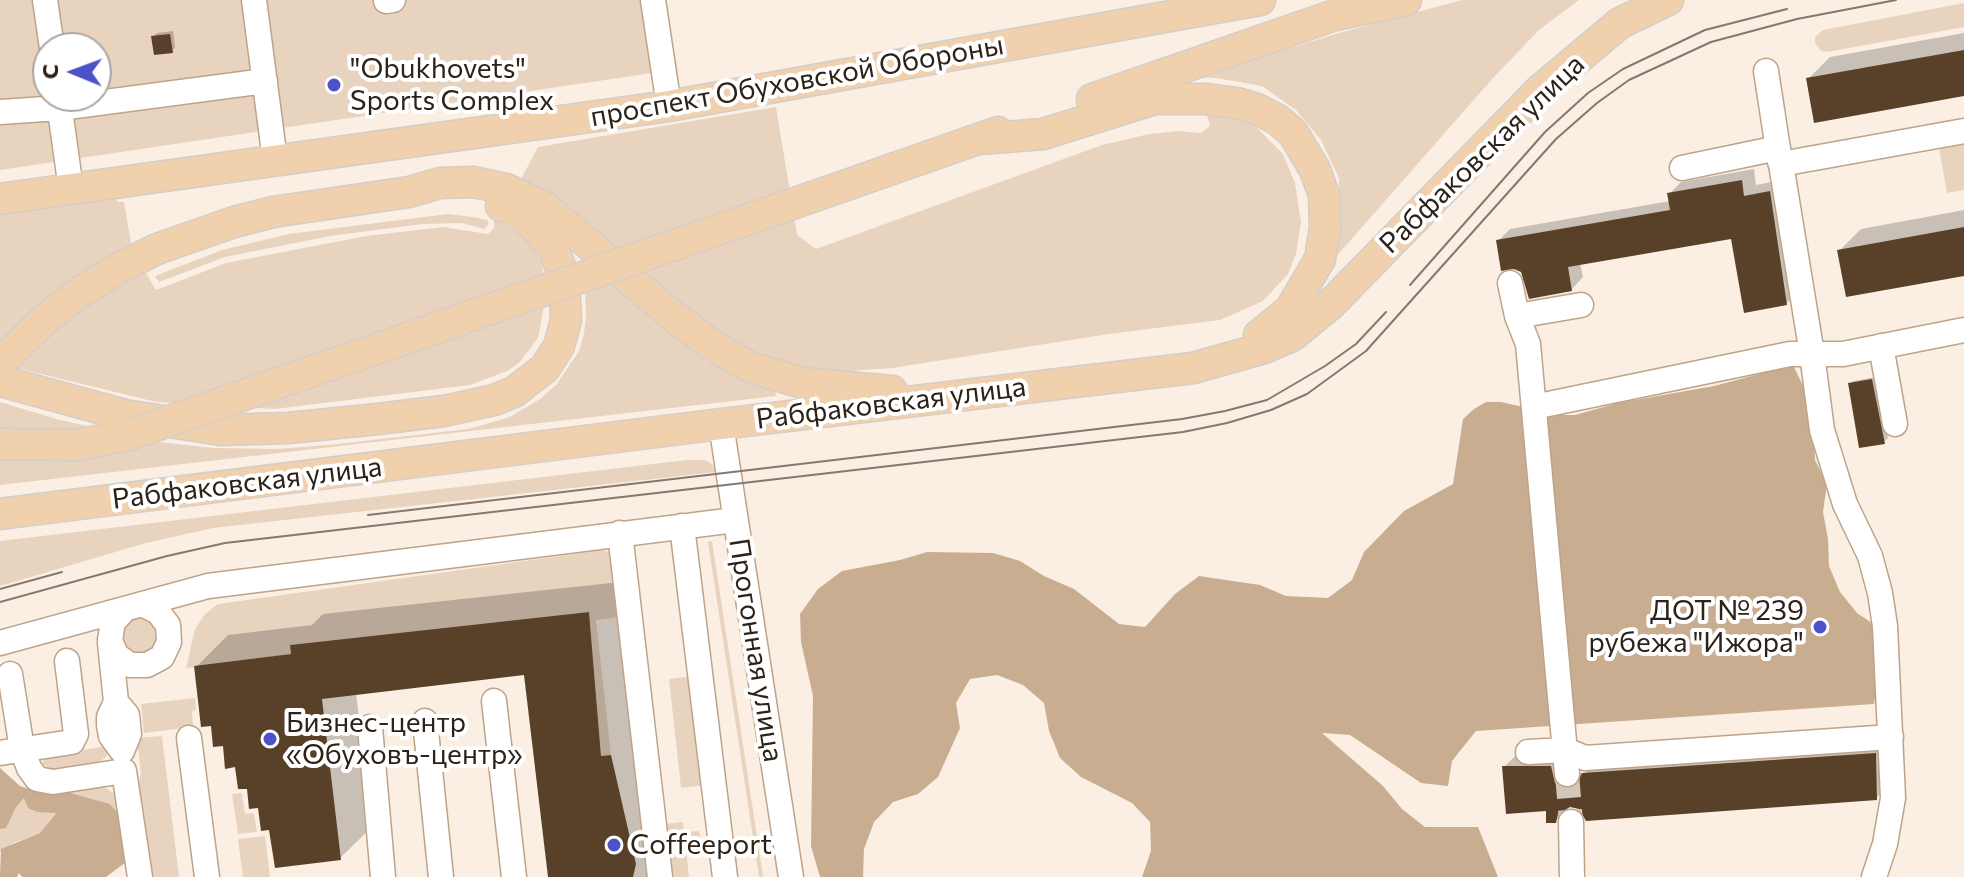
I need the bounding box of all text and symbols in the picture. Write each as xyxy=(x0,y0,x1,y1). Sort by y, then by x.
street label: проспект Обуховской Обороны xyxy=(588,28,1006,134)
north arrow xyxy=(32,32,112,112)
street label: Рабфаковская улица xyxy=(1373,48,1591,260)
place label: "Obukhovets" Sports Complex xyxy=(350,52,554,118)
text: С xyxy=(36,64,63,79)
marker: "Obukhovets" Sports Complex xyxy=(325,76,343,94)
street label: Рабфаковская улица xyxy=(754,370,1028,436)
street label: Рабфаковская улица xyxy=(110,450,384,516)
street label: Прогонная улица xyxy=(722,536,790,764)
place label: ДОТ № 239 рубежа "Ижора" xyxy=(1589,594,1804,660)
marker: ДОТ № 239 рубежа "Ижора" xyxy=(1811,618,1829,636)
place label: Бизнес-центр «Обуховъ-центр» xyxy=(286,706,523,772)
marker: Бизнес-центр «Обуховъ-центр» xyxy=(261,730,279,748)
place label: Coffeeport xyxy=(630,828,772,862)
marker: Coffeeport xyxy=(605,836,623,854)

